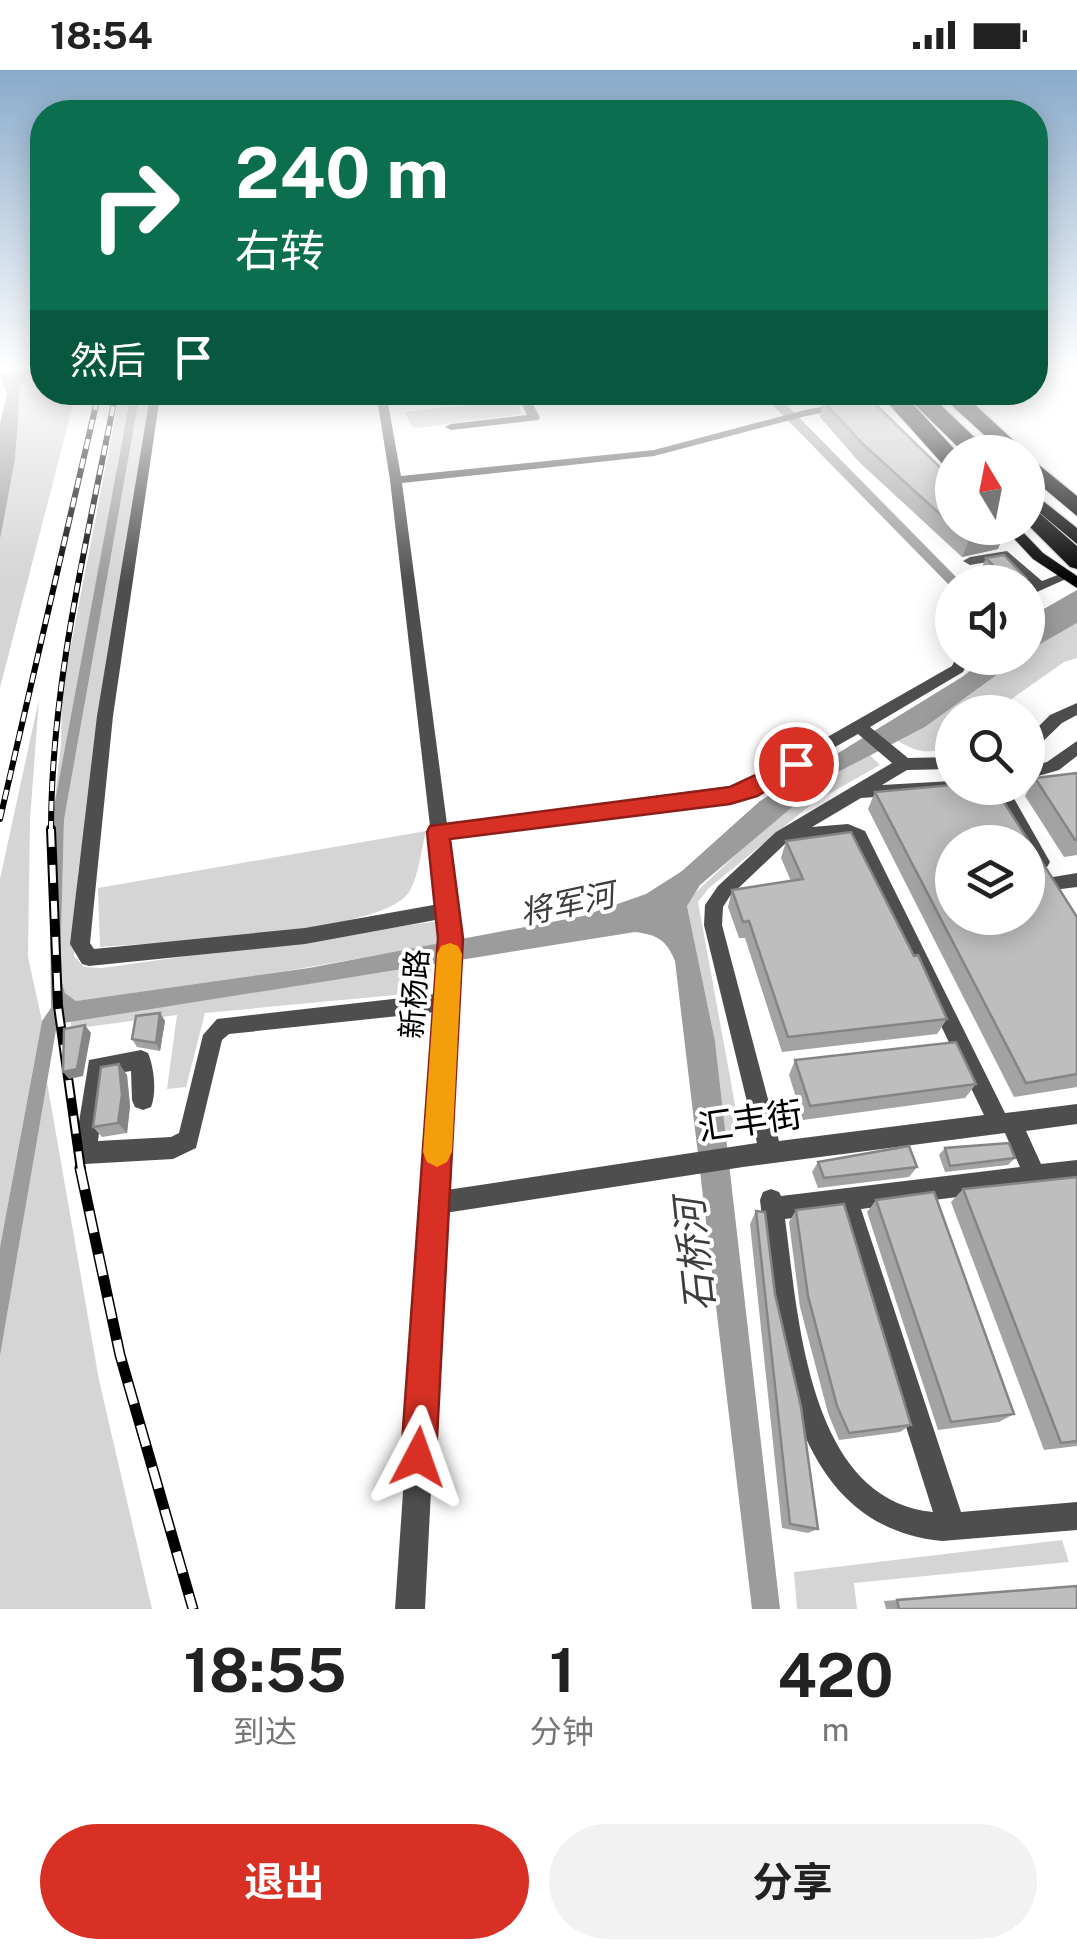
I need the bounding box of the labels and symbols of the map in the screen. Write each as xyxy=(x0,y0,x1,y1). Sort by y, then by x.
north arrow xyxy=(935,435,1045,545)
pin xyxy=(754,722,839,807)
water label: 将军河 xyxy=(516,874,624,932)
street label: 新杨路 xyxy=(393,948,435,1040)
street label: 汇丰街 xyxy=(695,1093,805,1148)
water label: 石桥河 xyxy=(665,1189,723,1314)
position arrow xyxy=(366,1405,470,1509)

